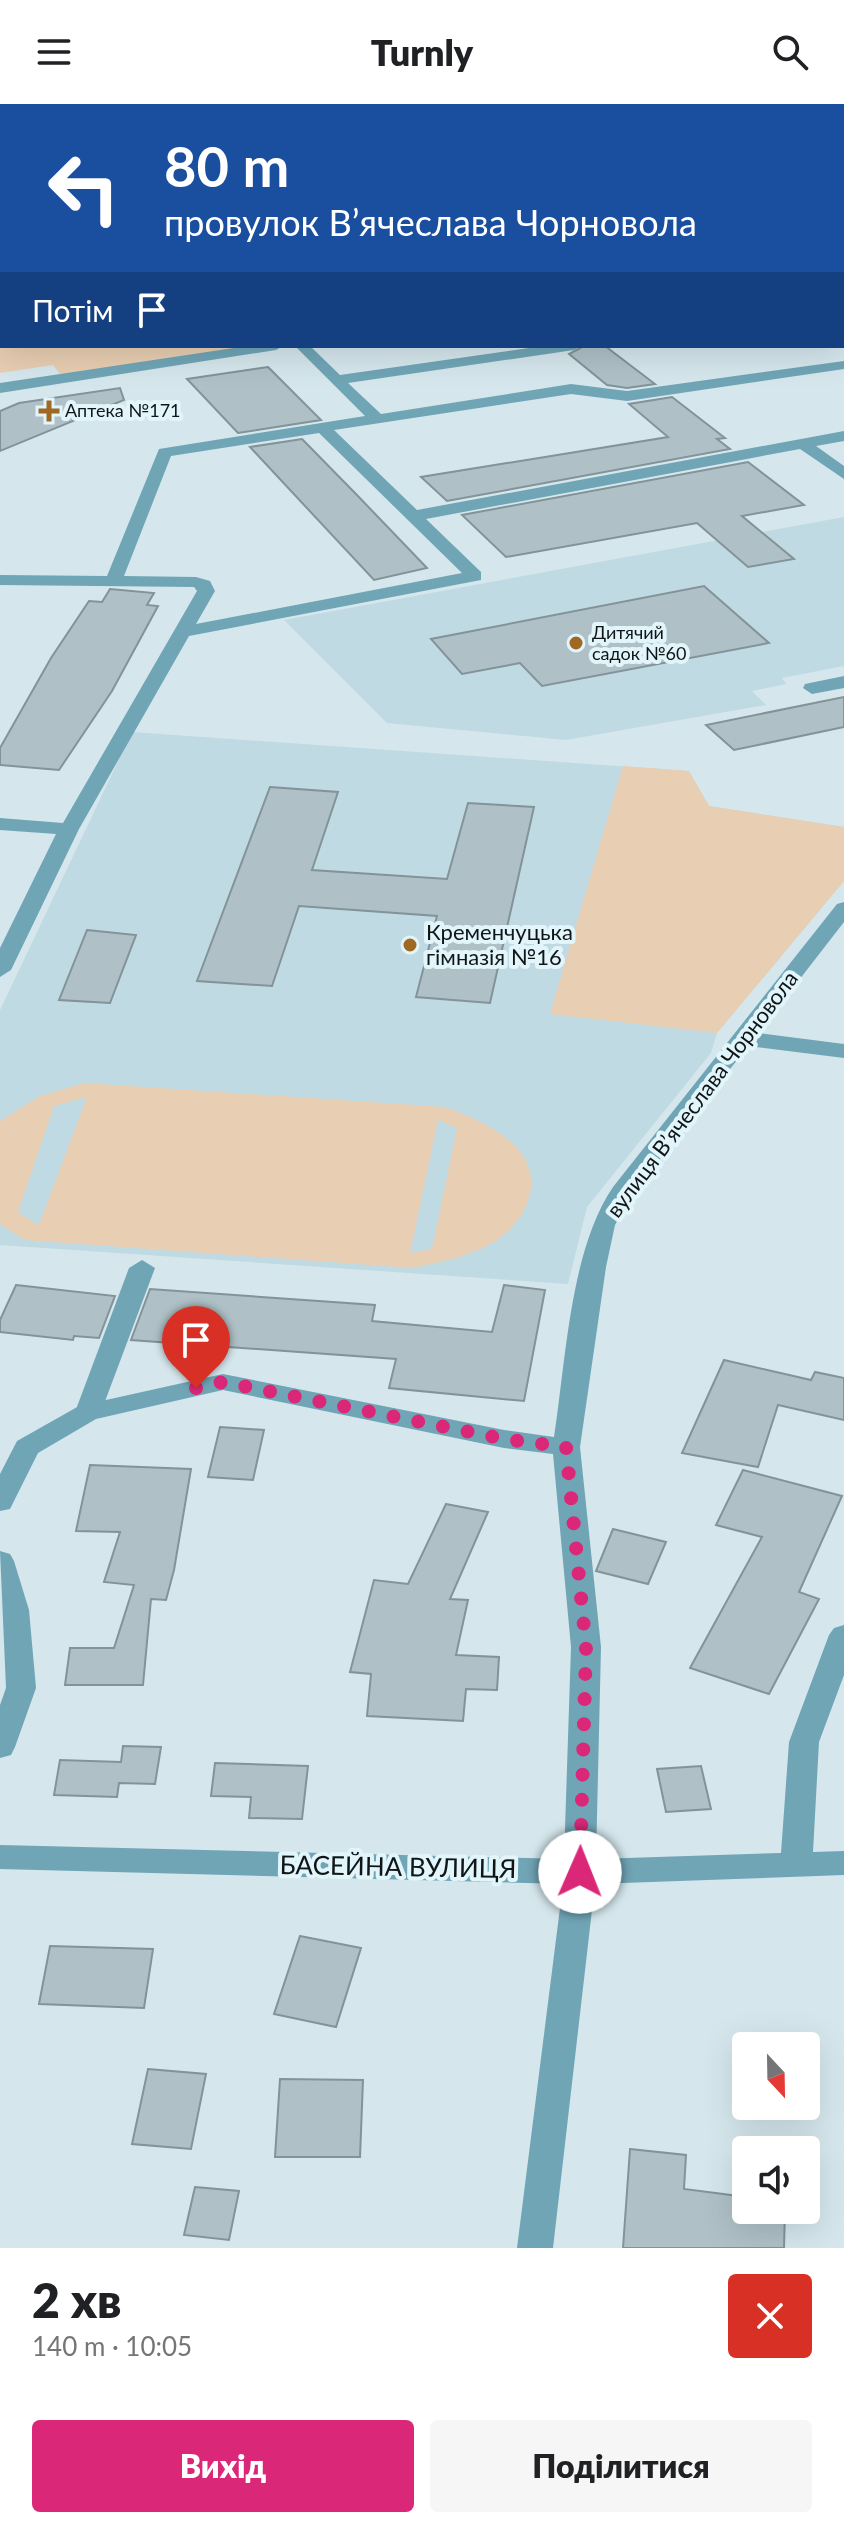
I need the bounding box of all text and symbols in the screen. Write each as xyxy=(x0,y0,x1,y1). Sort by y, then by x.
icon: menu xyxy=(32,30,76,74)
text: Turnly xyxy=(371,30,473,74)
icon: search xyxy=(768,30,812,74)
text: 80 m xyxy=(164,132,289,199)
icon: left xyxy=(32,136,136,240)
text: провулок Вʼячеслава Чорновола xyxy=(164,200,697,244)
icon: arrive xyxy=(130,288,174,332)
text: Потім xyxy=(32,292,114,328)
place label: Аптека №171 xyxy=(65,399,181,421)
marker: Аптека №171 xyxy=(40,402,58,420)
place label: Дитячий садок №60 xyxy=(592,621,686,664)
marker: Дитячий садок №60 xyxy=(567,634,585,652)
place label: Кременчуцька гімназія №16 xyxy=(426,918,573,970)
marker: Кременчуцька гімназія №16 xyxy=(401,936,419,954)
street label: вулиця Вʼячеслава Чорновола xyxy=(600,965,803,1222)
pin xyxy=(162,1306,230,1388)
icon: arrive xyxy=(174,1318,218,1362)
position arrow xyxy=(538,1830,622,1914)
street label: БАСЕЙНА ВУЛИЦЯ xyxy=(279,1848,517,1884)
north arrow xyxy=(732,2032,820,2120)
map controls xyxy=(732,2032,820,2224)
button: sound xyxy=(732,2136,820,2224)
text: 2 хв xyxy=(32,2271,121,2328)
button: close xyxy=(728,2274,812,2358)
text: 140 m · 10:05 xyxy=(32,2330,192,2362)
button: Вихід xyxy=(32,2420,414,2512)
button: Поділитися xyxy=(430,2420,812,2512)

